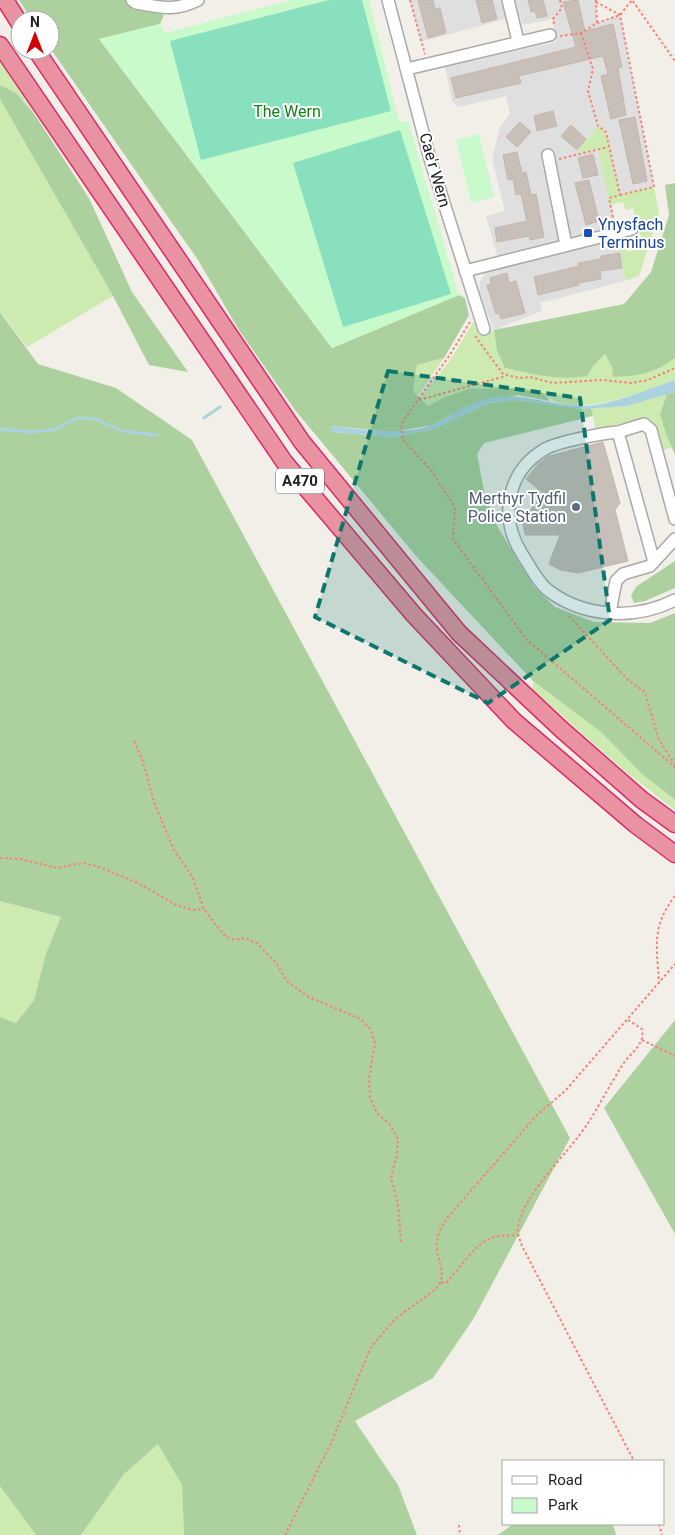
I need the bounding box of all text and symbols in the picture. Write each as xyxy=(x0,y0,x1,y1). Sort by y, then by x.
north arrow xyxy=(10,10,60,60)
text: N xyxy=(30,14,40,30)
park label: The Wern xyxy=(253,102,321,121)
street label: Cae'r Wern xyxy=(415,131,455,209)
place label: Ynysfach Terminus xyxy=(598,215,665,252)
marker: Ynysfach Terminus xyxy=(582,227,594,239)
road number: A470 xyxy=(276,468,324,494)
place label: Merthyr Tydfil Police Station xyxy=(468,489,566,526)
marker: Merthyr Tydfil Police Station xyxy=(570,501,582,513)
legend xyxy=(502,1460,665,1525)
text: Road xyxy=(548,1471,582,1489)
text: Park xyxy=(548,1496,579,1514)

